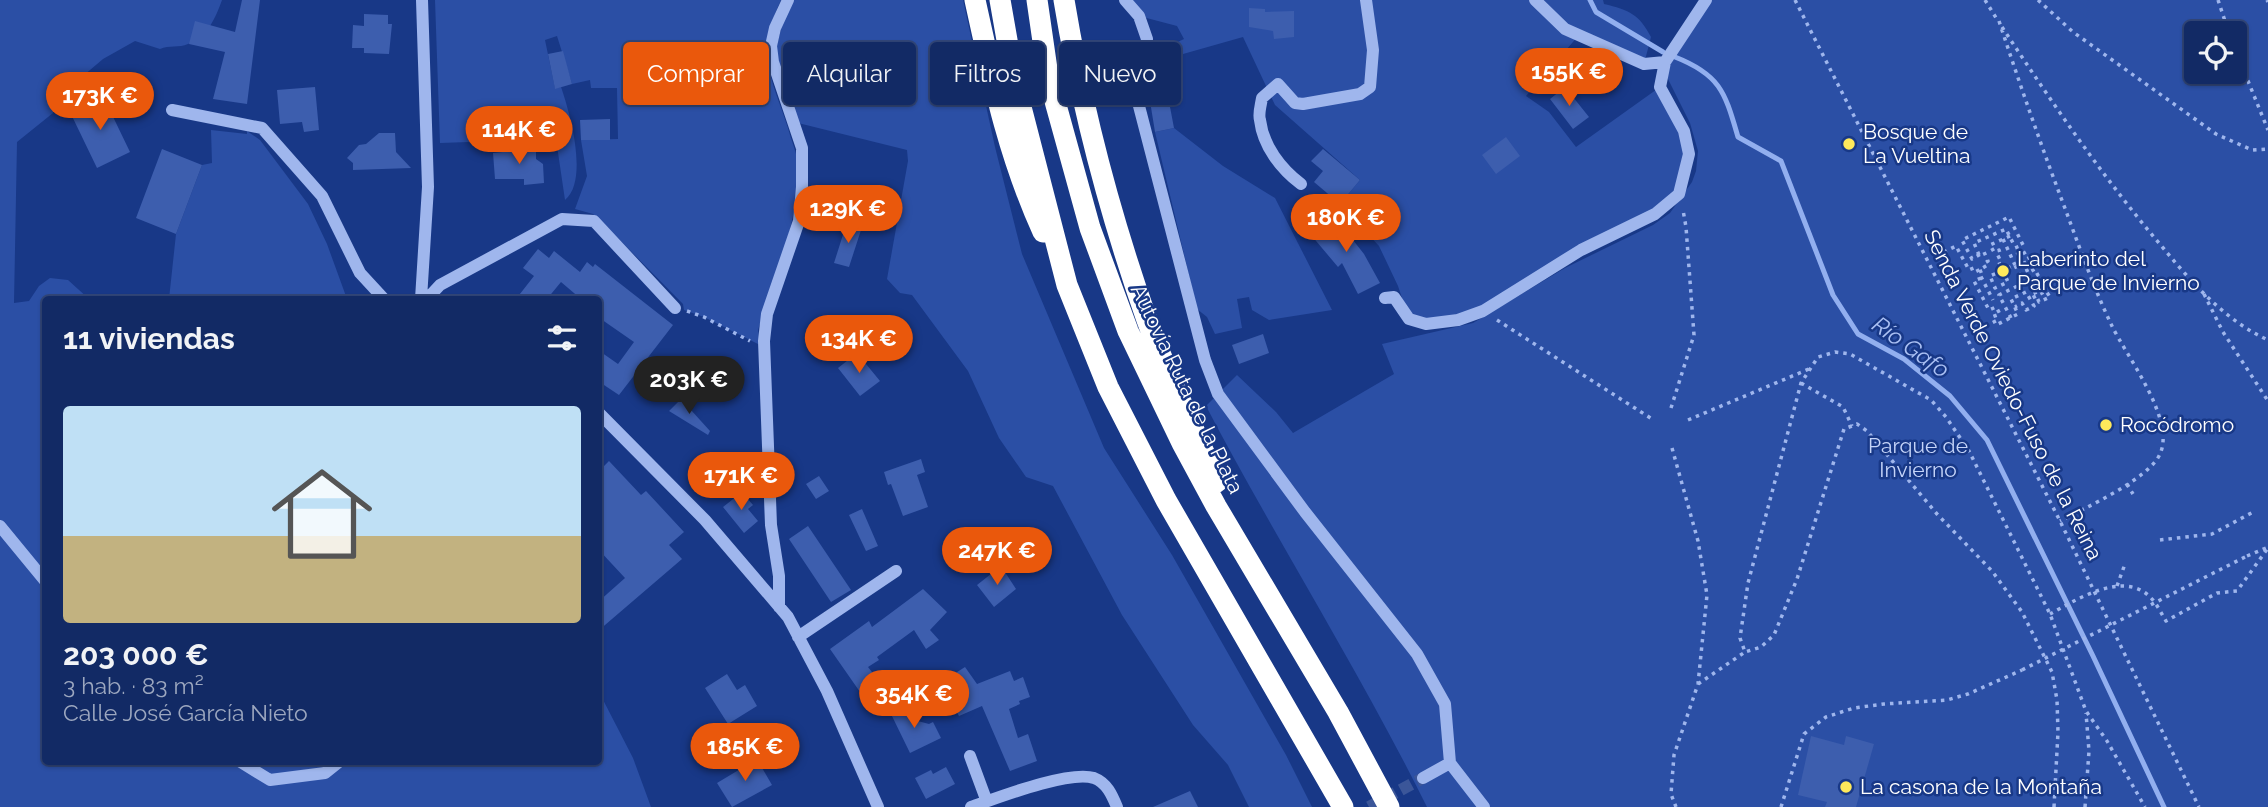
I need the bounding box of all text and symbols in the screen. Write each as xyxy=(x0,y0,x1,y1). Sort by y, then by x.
map controls xyxy=(2184,21,2247,84)
button: locate xyxy=(2184,21,2247,84)
chip: Comprar xyxy=(623,42,769,105)
chip: Alquilar xyxy=(783,42,916,105)
chip: Filtros xyxy=(930,42,1045,105)
chip: Nuevo xyxy=(1059,42,1181,105)
pin: 155K € xyxy=(1512,48,1626,108)
text: 155K € xyxy=(1531,57,1607,84)
pin: 173K € xyxy=(43,72,157,132)
text: 173K € xyxy=(62,81,138,108)
pin: 114K € xyxy=(462,106,576,166)
text: 114K € xyxy=(482,115,556,142)
place label: Bosque de La Vueltina xyxy=(1863,119,1971,168)
marker: Bosque de La Vueltina xyxy=(1841,136,1857,152)
pin: 129K € xyxy=(791,186,905,245)
text: 129K € xyxy=(810,194,886,221)
pin: 180K € xyxy=(1289,194,1403,254)
text: 180K € xyxy=(1307,203,1385,230)
street label: Senda Verde Oviedo-Fuso de la Reina xyxy=(1919,226,2108,564)
place label: Laberinto del Parque de Invierno xyxy=(2017,246,2200,295)
marker: Laberinto del Parque de Invierno xyxy=(1995,263,2011,279)
street label: Autovía Ruta de la Plata xyxy=(1126,280,1249,497)
water label: Río Gafo xyxy=(1868,310,1955,383)
pin: 134K € xyxy=(802,316,916,375)
icon: filters xyxy=(543,319,581,357)
text: 11 viviendas xyxy=(63,321,235,356)
text: 134K € xyxy=(821,324,897,351)
pin: 203K € xyxy=(632,356,746,416)
text: 203K € xyxy=(650,365,728,392)
place label: Rocódromo xyxy=(2120,412,2234,437)
marker: Rocódromo xyxy=(2098,417,2114,433)
park label: Parque de Invierno xyxy=(1868,433,1968,482)
icon: home xyxy=(259,451,385,577)
pin: 171K € xyxy=(684,452,798,512)
text: 171K € xyxy=(704,461,778,488)
pin: 247K € xyxy=(940,528,1054,587)
text: 247K € xyxy=(958,536,1036,563)
text: 203 000 € xyxy=(63,637,209,672)
pin: 354K € xyxy=(857,670,971,730)
text: 3 hab. · 83 m² xyxy=(63,672,204,699)
text: 354K € xyxy=(875,679,953,706)
text: Calle José García Nieto xyxy=(63,699,308,726)
pin: 185K € xyxy=(688,724,802,783)
text: 185K € xyxy=(707,732,783,759)
place label: La casona de la Montaña xyxy=(1860,774,2102,799)
marker: La casona de la Montaña xyxy=(1838,779,1854,795)

